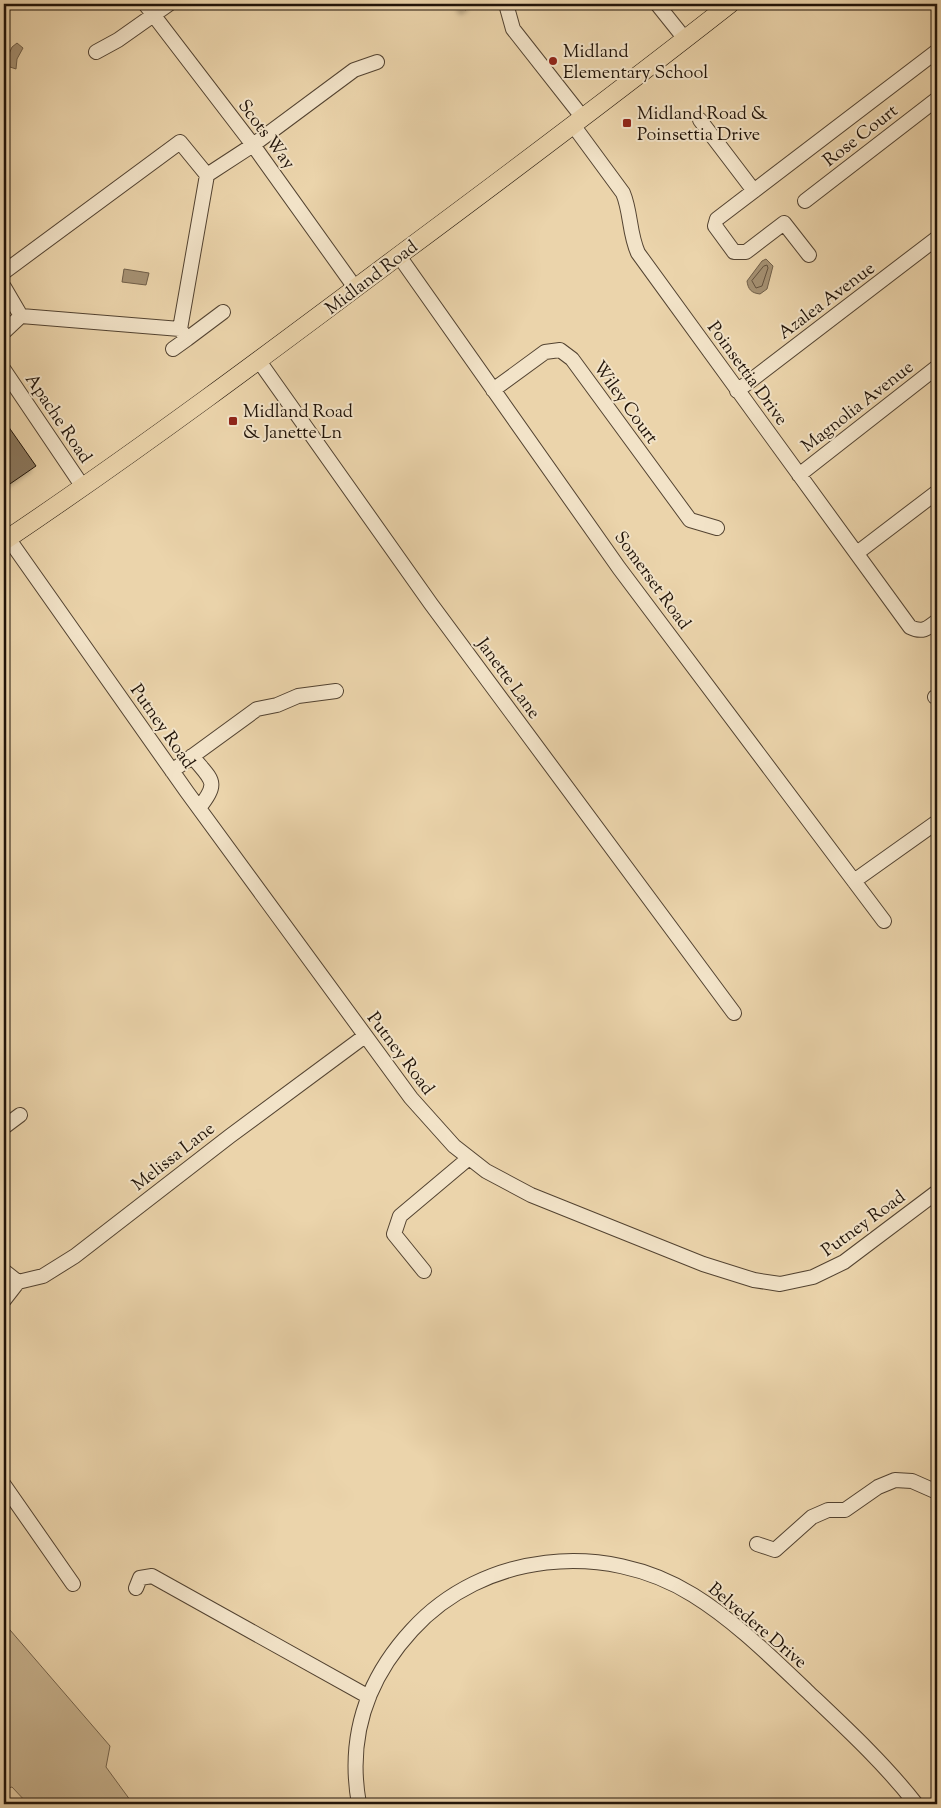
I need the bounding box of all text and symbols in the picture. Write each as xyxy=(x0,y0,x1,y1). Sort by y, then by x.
place label: Midland Elementary School xyxy=(563,40,708,87)
marker: Midland Elementary School xyxy=(547,55,559,67)
street label: Scots Way xyxy=(230,95,300,176)
street label: Rose Court xyxy=(818,99,904,174)
place label: Midland Road & Poinsettia Drive xyxy=(637,102,768,149)
marker: Midland Road & Poinsettia Drive xyxy=(621,117,633,129)
street label: Midland Road xyxy=(320,235,424,322)
street label: Azalea Avenue xyxy=(773,257,881,347)
street label: Poinsettia Drive xyxy=(700,317,793,432)
street label: Magnolia Avenue xyxy=(797,355,920,460)
street label: Wiley Court xyxy=(585,356,663,450)
street label: Apache Road xyxy=(18,369,97,469)
place label: Midland Road & Janette Ln xyxy=(243,400,353,447)
marker: Midland Road & Janette Ln xyxy=(227,415,239,427)
street label: Somerset Road xyxy=(607,527,696,636)
street label: Janette Lane xyxy=(468,632,546,725)
street label: Putney Road xyxy=(123,679,200,775)
street label: Putney Road xyxy=(359,1007,439,1101)
street label: Melissa Lane xyxy=(127,1117,221,1198)
street label: Putney Road xyxy=(817,1185,912,1264)
street label: Belvedere Drive xyxy=(701,1577,812,1676)

